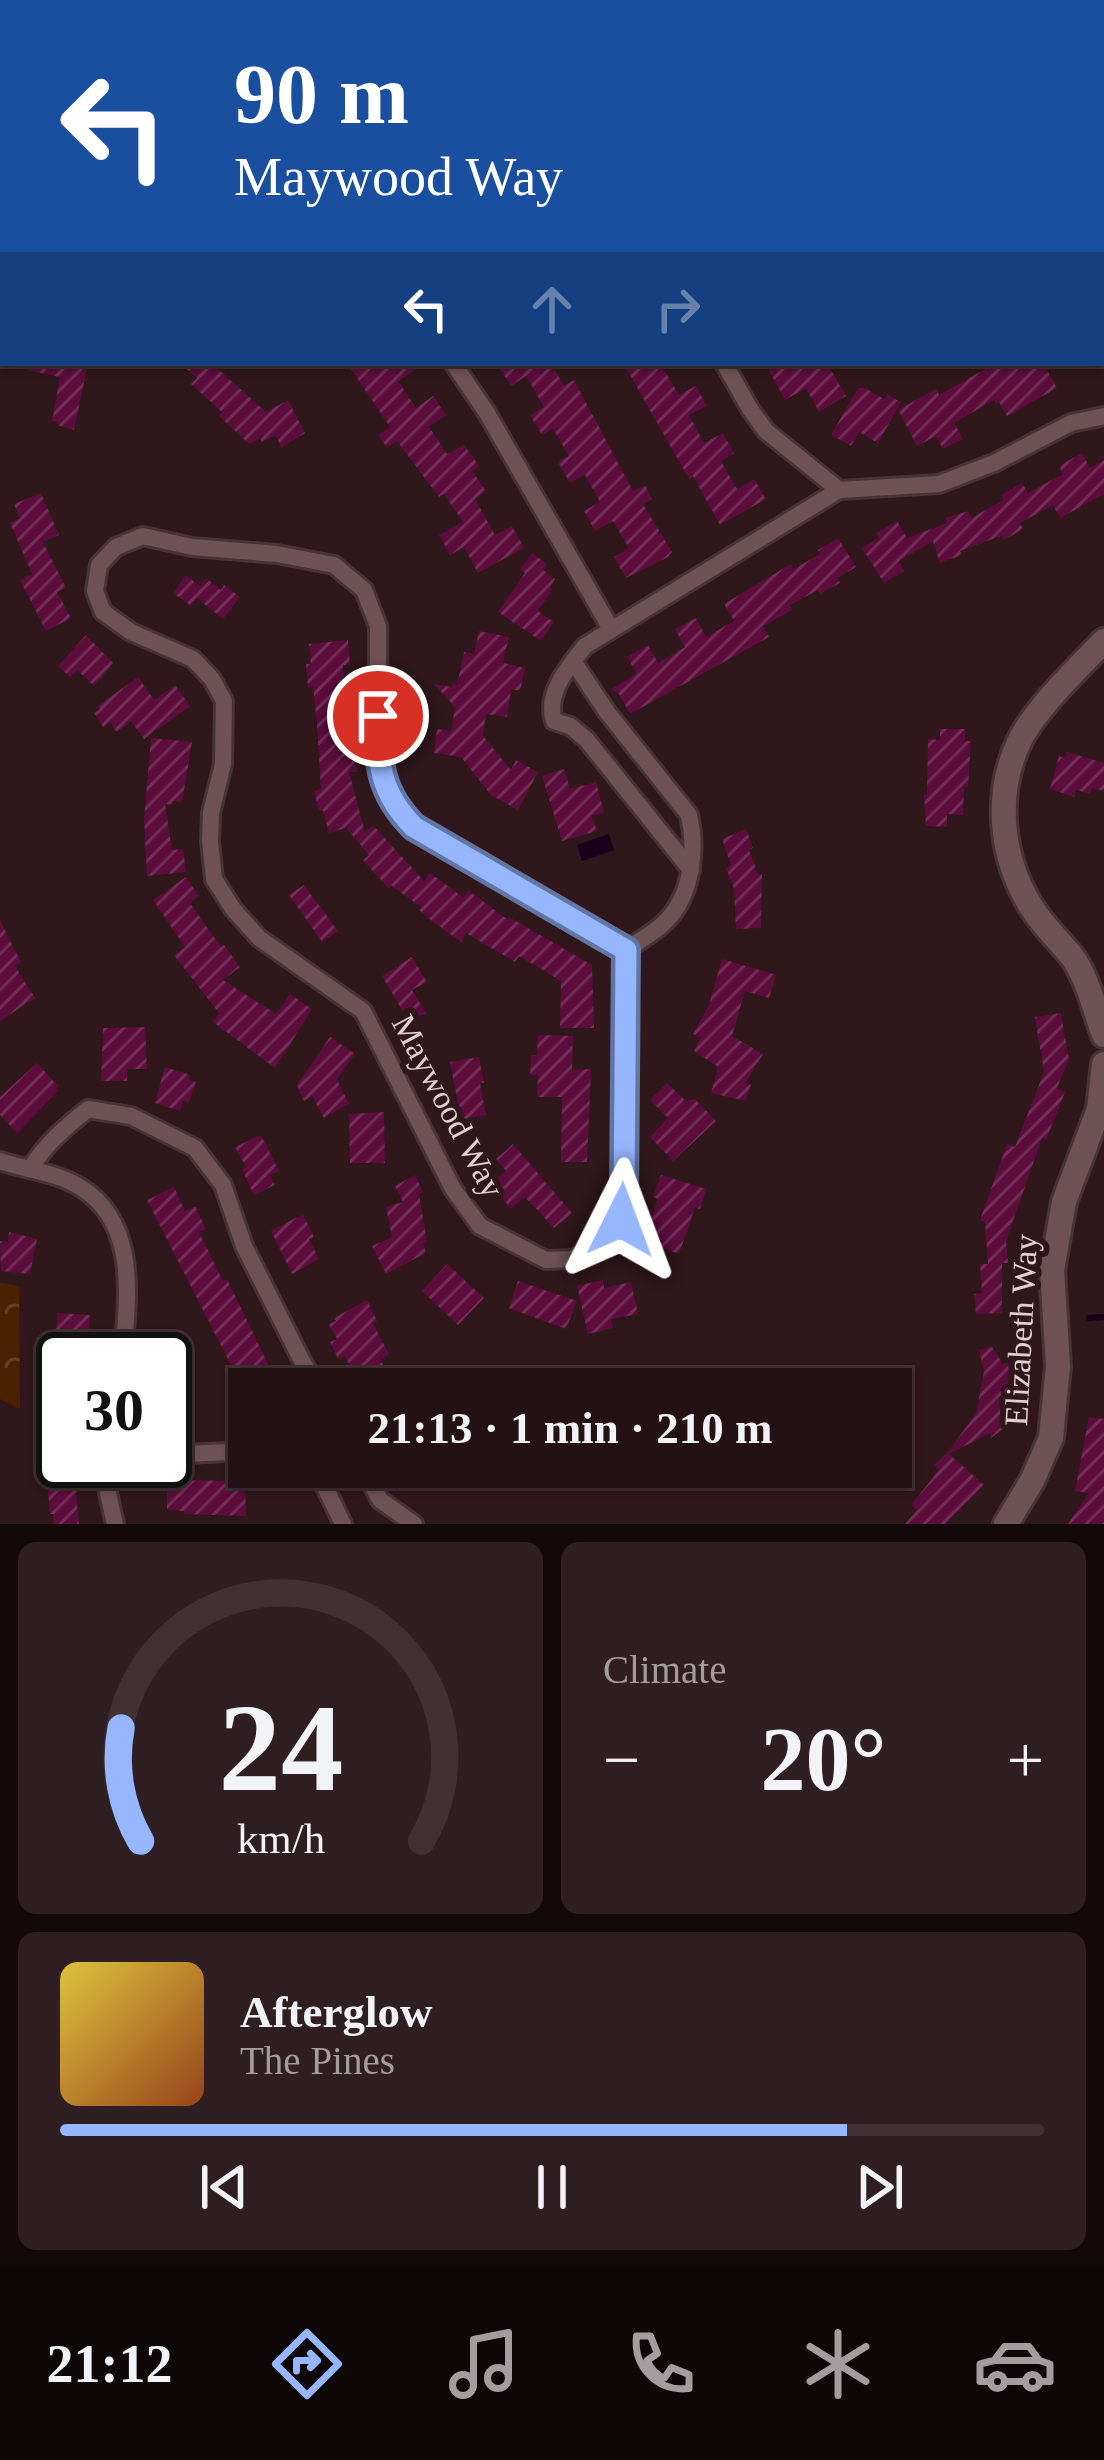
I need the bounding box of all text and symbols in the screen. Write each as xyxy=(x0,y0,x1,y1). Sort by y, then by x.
icon: left xyxy=(36,48,192,204)
text: 90 m xyxy=(234,48,409,141)
text: Maywood Way xyxy=(234,147,563,207)
icon: left xyxy=(393,276,459,342)
icon: ahead xyxy=(519,276,585,342)
icon: right xyxy=(645,276,711,342)
pin xyxy=(327,665,429,767)
icon: arrive xyxy=(345,683,411,749)
street label: Maywood Way xyxy=(385,1009,511,1204)
position arrow xyxy=(558,1157,684,1283)
street label: Elizabeth Way xyxy=(998,1233,1044,1427)
speed limit sign: 30 xyxy=(36,1332,192,1488)
text: 21:13 · 1 min · 210 m xyxy=(368,1403,773,1453)
text: Climate xyxy=(603,1648,726,1691)
text: 24 xyxy=(218,1679,343,1817)
text: 20° xyxy=(761,1710,887,1809)
text: − xyxy=(603,1723,640,1796)
text: + xyxy=(1007,1723,1044,1796)
text: km/h xyxy=(236,1815,325,1862)
text: Afterglow xyxy=(240,1987,432,2037)
text: The Pines xyxy=(240,2039,395,2082)
icon: previous xyxy=(191,2154,257,2220)
icon: pause xyxy=(519,2154,585,2220)
icon: next xyxy=(847,2154,913,2220)
icon: directions xyxy=(265,2322,349,2406)
icon: music xyxy=(442,2322,526,2406)
icon: phone xyxy=(619,2322,703,2406)
icon: climate xyxy=(796,2322,880,2406)
icon: car xyxy=(973,2322,1057,2406)
text: 21:12 xyxy=(47,2334,172,2394)

